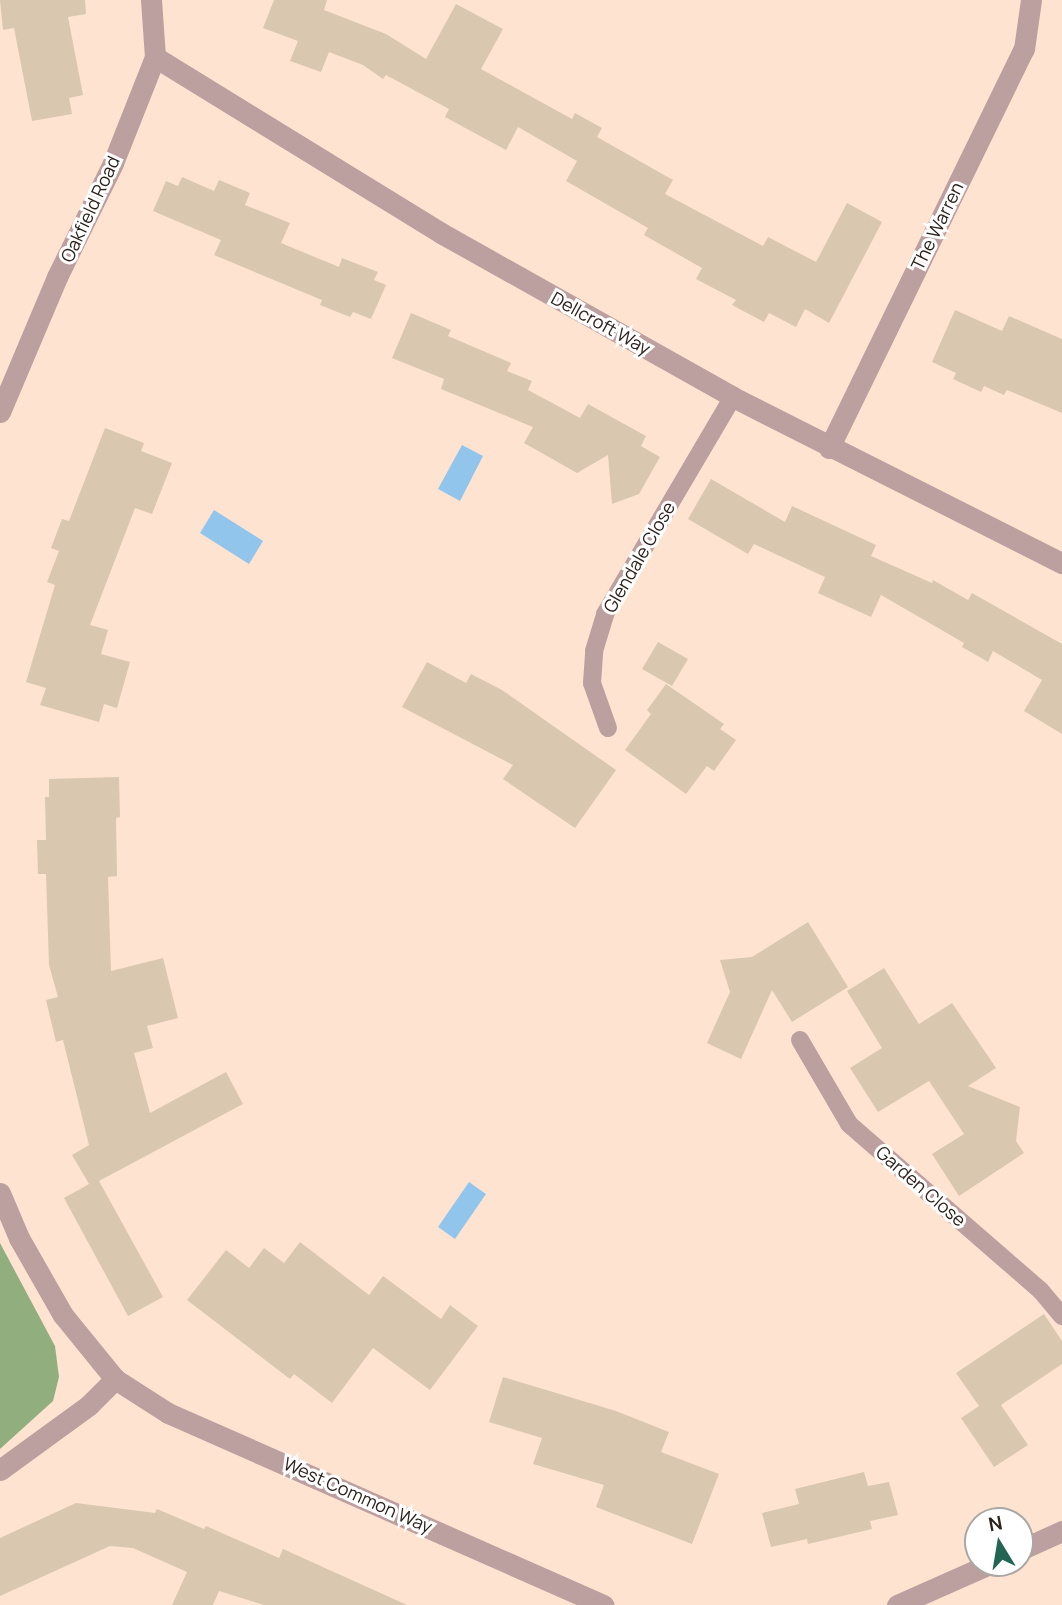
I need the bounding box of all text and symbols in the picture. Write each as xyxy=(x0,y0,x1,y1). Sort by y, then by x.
street label: Oakfield Road xyxy=(56,153,124,265)
street label: The Warren xyxy=(906,178,968,274)
street label: Dellcroft Way xyxy=(548,287,654,359)
street label: Glendale Close xyxy=(599,498,679,616)
street label: Garden Close xyxy=(872,1141,970,1231)
street label: West Common Way xyxy=(280,1453,436,1537)
north arrow xyxy=(964,1507,1034,1577)
text: N xyxy=(986,1509,1005,1537)

